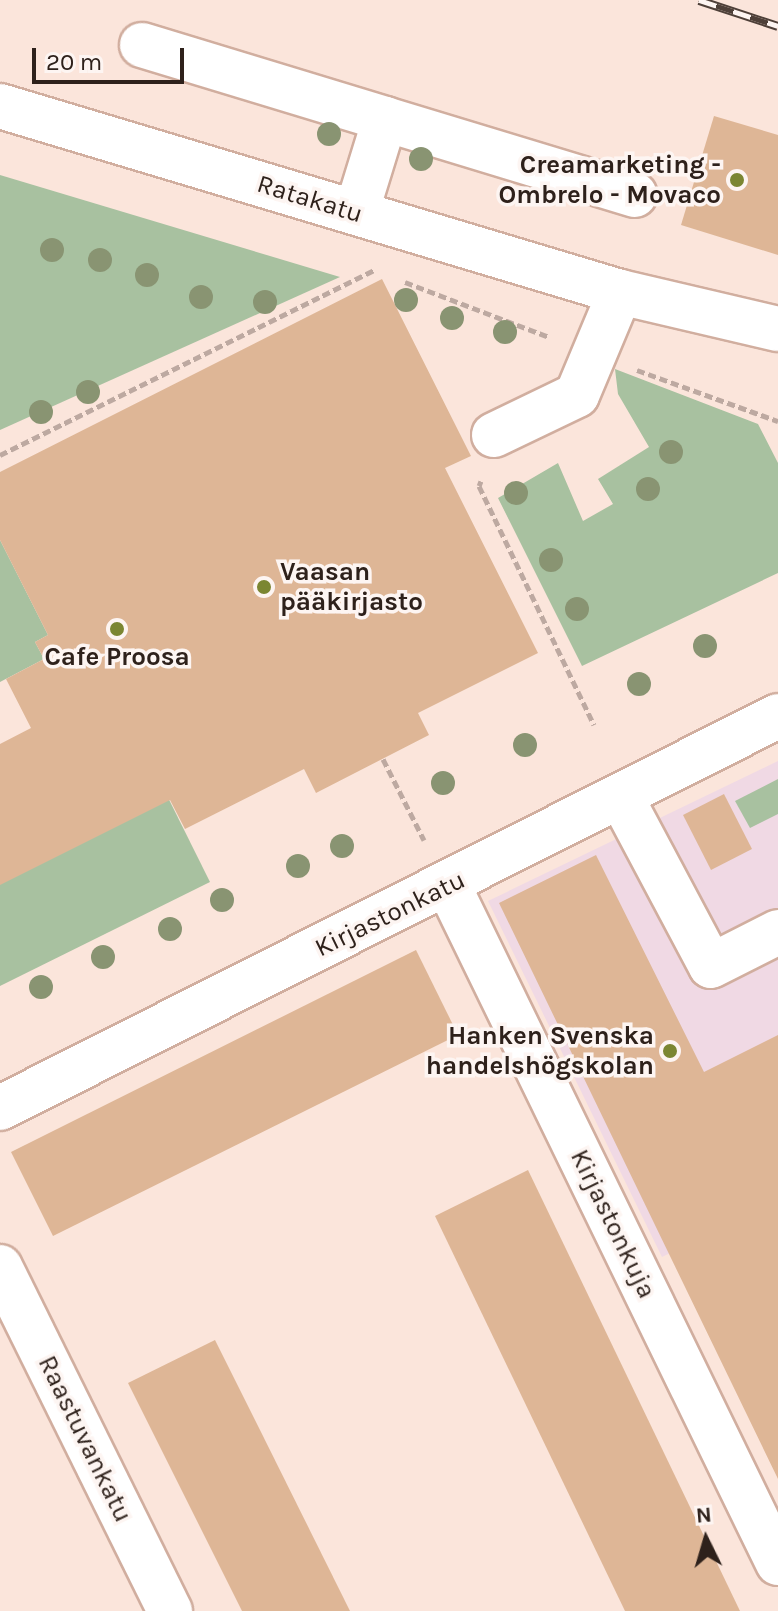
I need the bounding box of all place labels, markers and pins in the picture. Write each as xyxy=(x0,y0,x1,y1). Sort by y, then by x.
place label: Creamarketing - Ombrelo - Movaco xyxy=(498,149,721,210)
marker: Creamarketing - Ombrelo - Movaco xyxy=(728,171,746,189)
place label: Vaasan pääkirjasto xyxy=(280,556,423,618)
marker: Vaasan pääkirjasto xyxy=(255,578,273,596)
marker: Cafe Proosa xyxy=(108,620,126,638)
place label: Cafe Proosa xyxy=(44,641,190,673)
place label: Hanken Svenska handelshögskolan xyxy=(426,1020,654,1082)
marker: Hanken Svenska handelshögskolan xyxy=(661,1042,679,1060)

